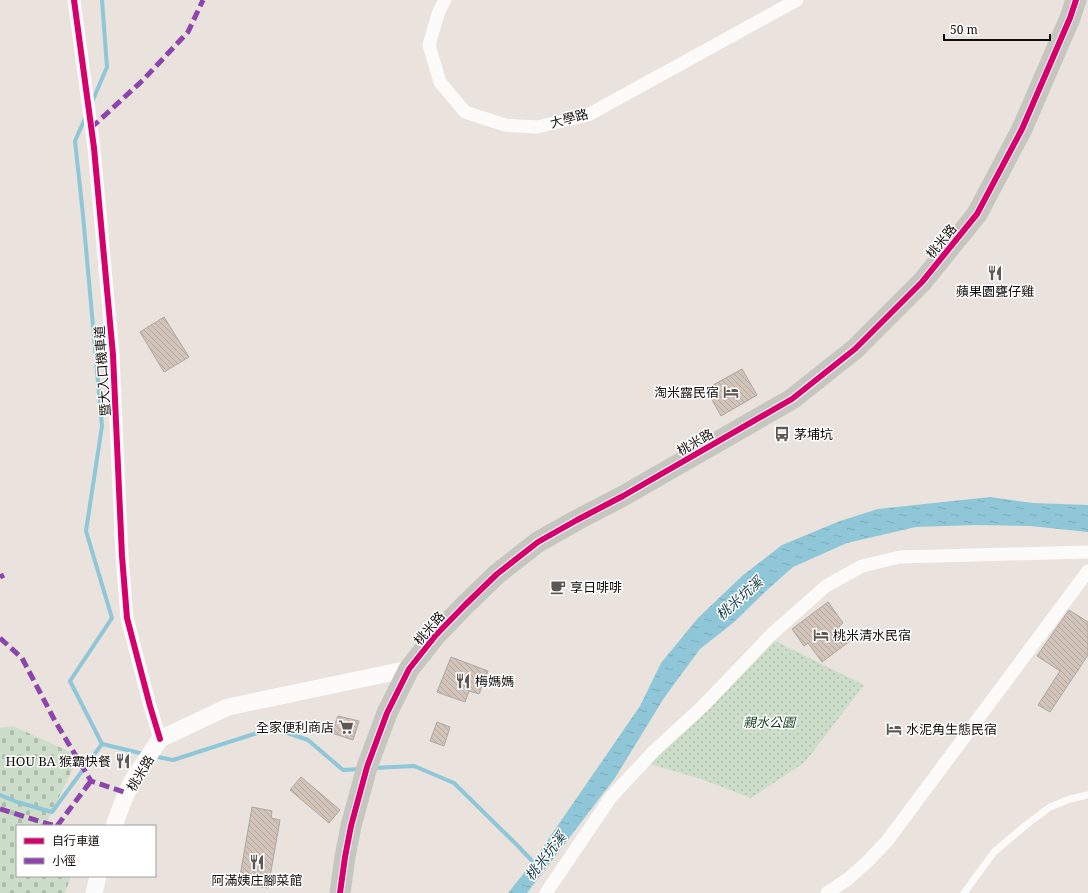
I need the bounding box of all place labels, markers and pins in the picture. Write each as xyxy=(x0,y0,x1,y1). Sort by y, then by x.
restaurant icon: 蘋果園甕仔雞 xyxy=(986,264,1004,282)
place label: 蘋果園甕仔雞 xyxy=(956,282,1034,300)
place label: 淘米露民宿 xyxy=(654,383,719,401)
hotel icon: 淘米露民宿 xyxy=(722,383,740,401)
bus stop icon: 茅埔坑 xyxy=(773,425,791,443)
place label: 茅埔坑 xyxy=(794,425,833,443)
cafe icon: 享日啡啡 xyxy=(549,578,567,596)
place label: 享日啡啡 xyxy=(570,578,622,596)
hotel icon: 桃米清水民宿 xyxy=(812,626,830,644)
place label: 桃米清水民宿 xyxy=(833,626,911,644)
restaurant icon: 梅媽媽 xyxy=(454,672,472,690)
place label: 梅媽媽 xyxy=(475,672,514,690)
place label: 全家便利商店 xyxy=(256,718,334,736)
supermarket icon: 全家便利商店 xyxy=(337,718,355,736)
hotel icon: 水泥角生態民宿 xyxy=(885,720,903,738)
place label: 水泥角生態民宿 xyxy=(906,720,997,738)
place label: HOU BA 猴霸快餐 xyxy=(6,752,111,770)
restaurant icon: HOU BA 猴霸快餐 xyxy=(114,752,132,770)
restaurant icon: 阿滿姨庄腳菜館 xyxy=(248,853,266,871)
place label: 阿滿姨庄腳菜館 xyxy=(211,871,303,889)

